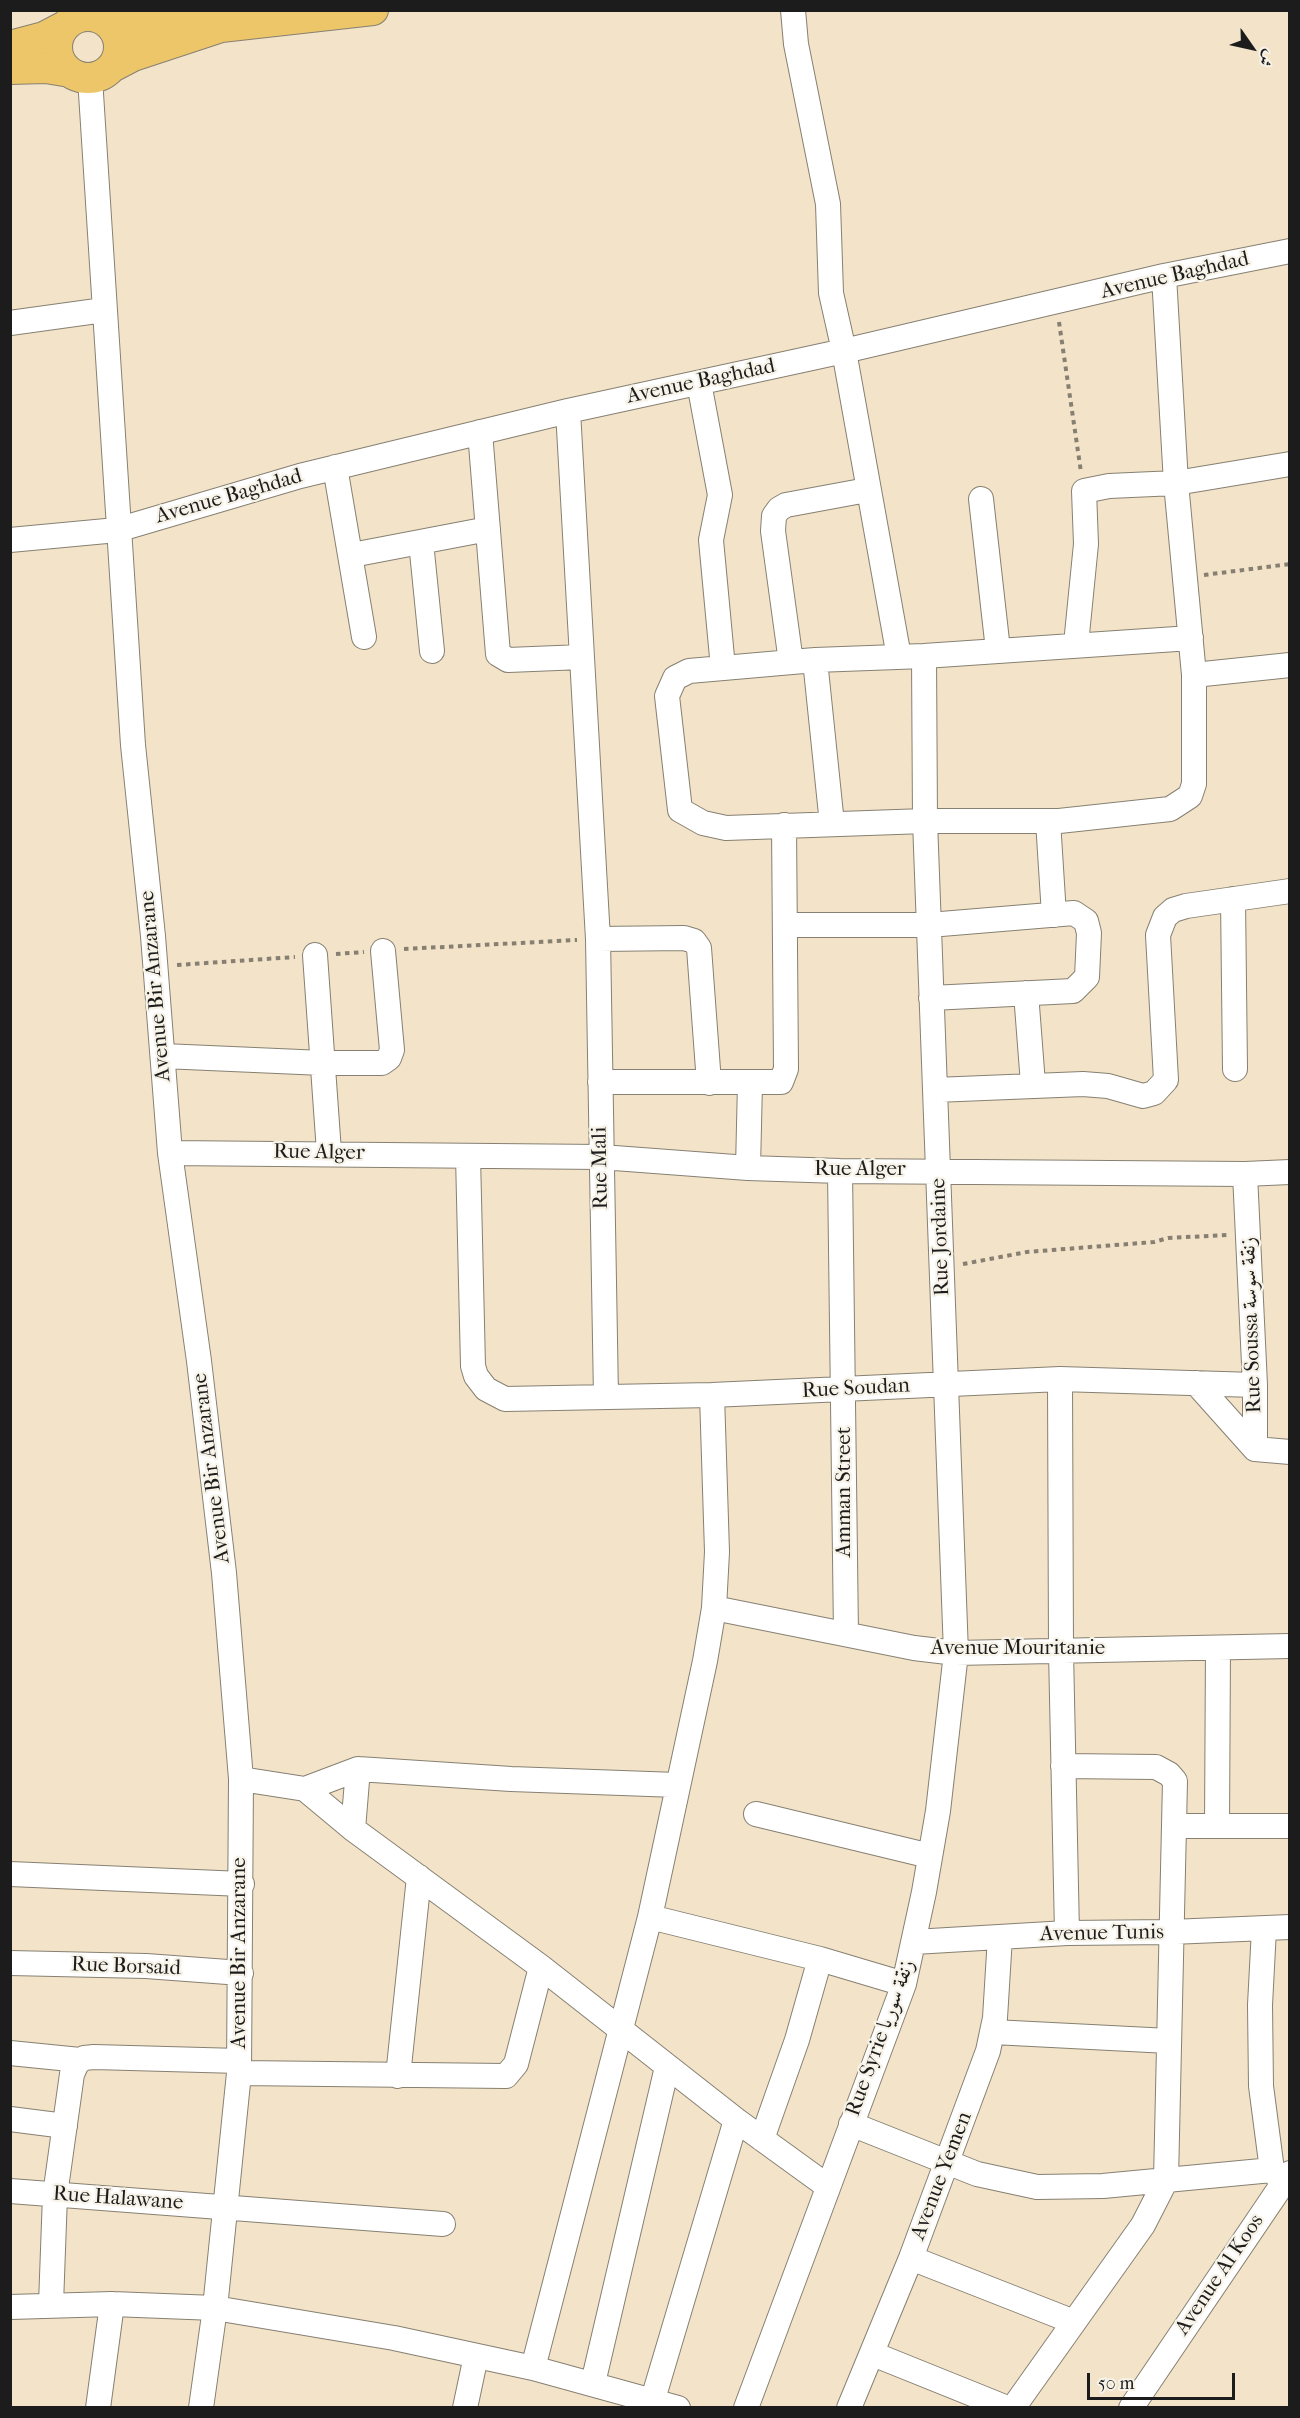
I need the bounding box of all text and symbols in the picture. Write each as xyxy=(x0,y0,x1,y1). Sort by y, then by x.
north arrow xyxy=(1222,18,1282,78)
text: ش xyxy=(1255,46,1280,70)
street label: Avenue Baghdad xyxy=(1099,247,1251,305)
street label: Avenue Baghdad xyxy=(624,354,778,410)
street label: Avenue Baghdad xyxy=(153,464,305,530)
street label: Avenue Bir Anzarane xyxy=(135,890,177,1082)
street label: Rue Mali xyxy=(588,1127,614,1209)
street label: Rue Alger xyxy=(273,1140,365,1166)
street label: Rue Alger xyxy=(814,1157,906,1183)
street label: Rue Jordaine xyxy=(926,1178,956,1296)
street label: Rue Soussa زنقة سوسة xyxy=(1236,1236,1268,1414)
street label: Avenue Bir Anzarane xyxy=(188,1371,236,1565)
street label: Rue Soudan xyxy=(801,1374,911,1404)
street label: Amman Street xyxy=(832,1427,858,1557)
street label: Avenue Mouritanie xyxy=(931,1636,1105,1662)
street label: Avenue Bir Anzarane xyxy=(227,1857,253,2049)
street label: Avenue Tunis xyxy=(1040,1920,1164,1948)
street label: Rue Borsaid xyxy=(71,1952,181,1982)
street label: Rue Syrie زنقة سوريا xyxy=(841,1956,921,2120)
street label: Avenue Yemen xyxy=(906,2108,978,2244)
street label: Rue Halawane xyxy=(52,2182,184,2216)
street label: Avenue Al Koos xyxy=(1170,2210,1270,2340)
scale bar xyxy=(1090,2361,1238,2399)
text: 50 m xyxy=(1098,2373,1134,2394)

